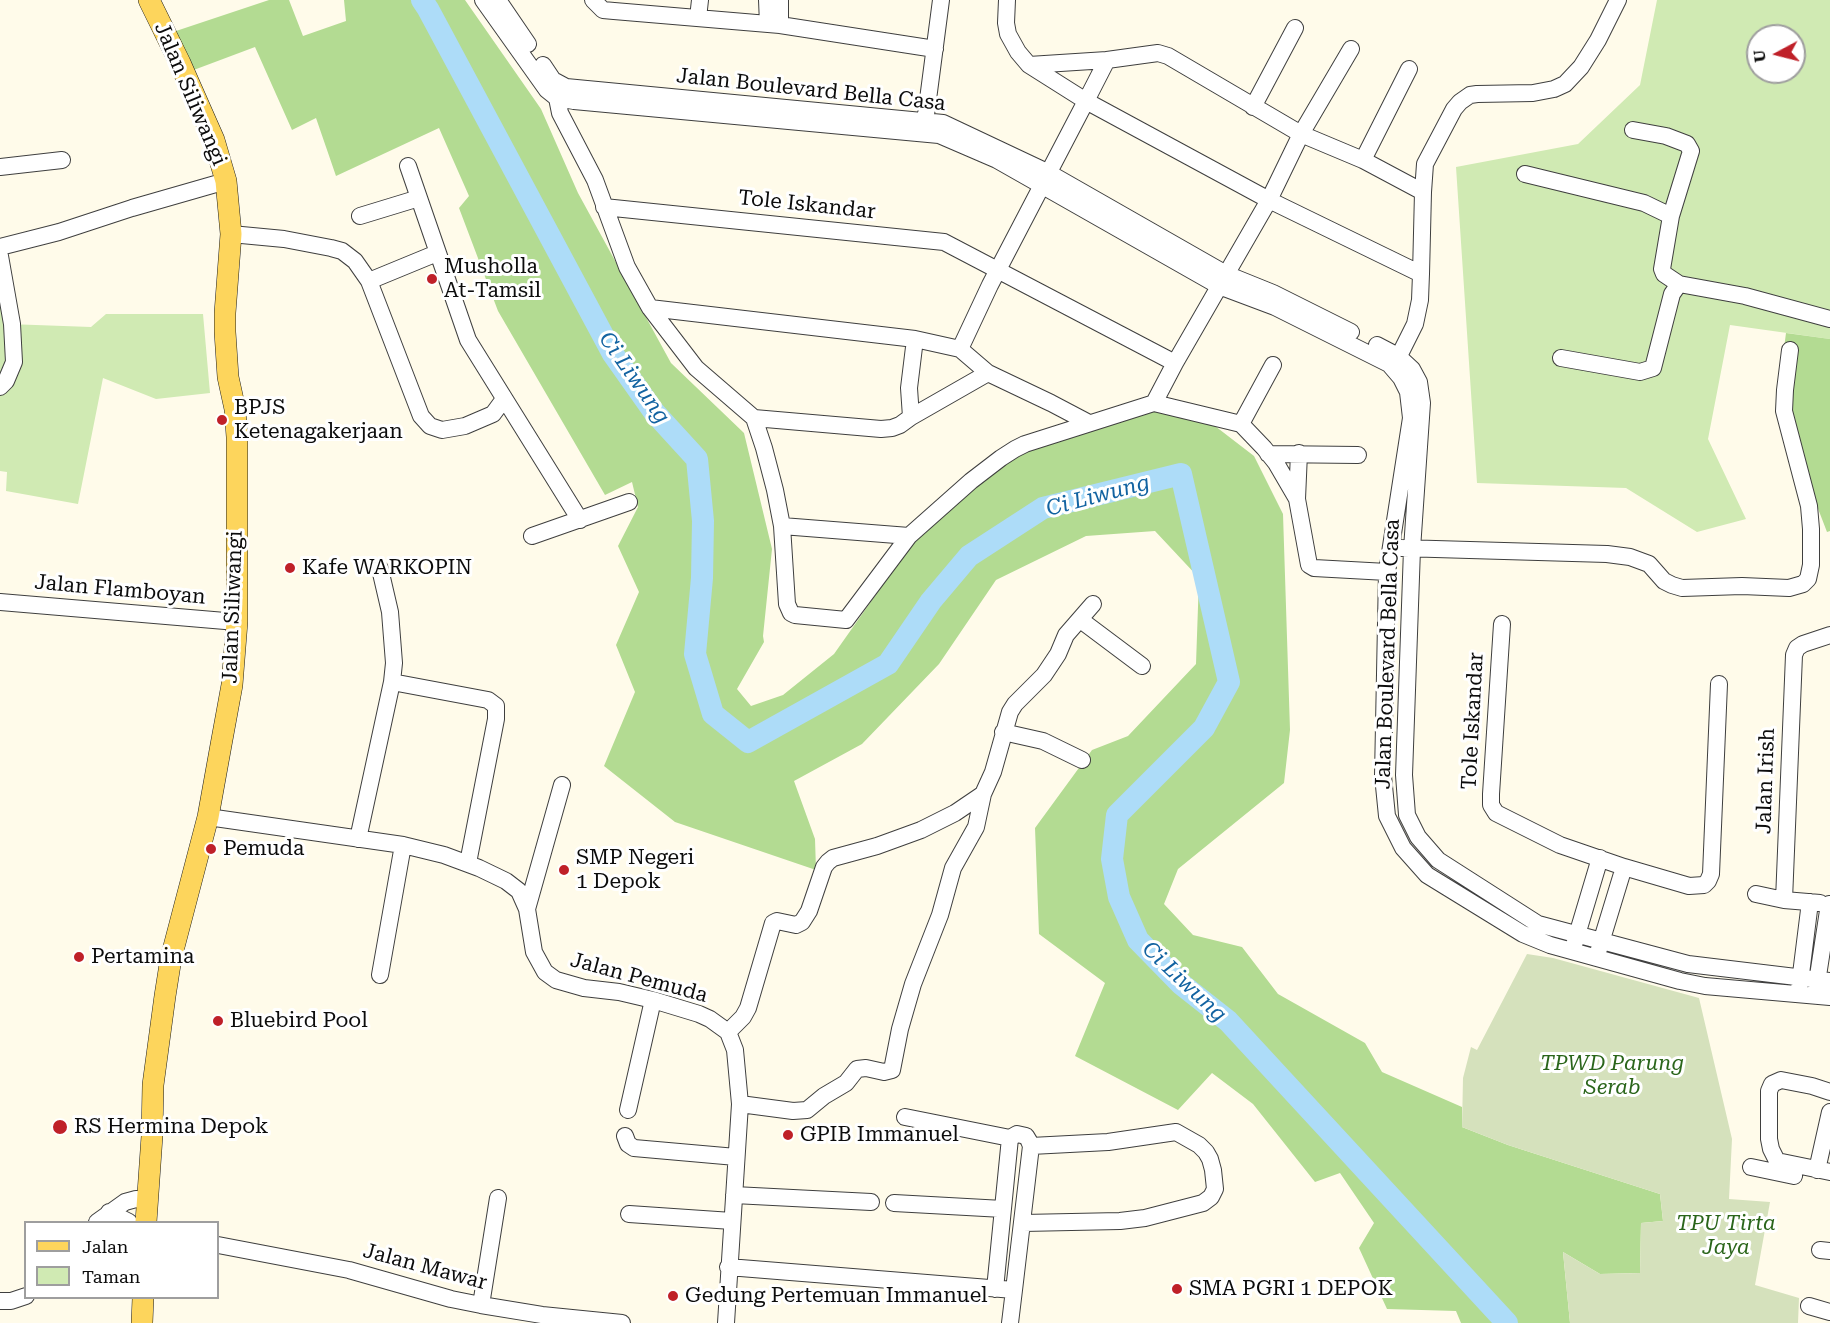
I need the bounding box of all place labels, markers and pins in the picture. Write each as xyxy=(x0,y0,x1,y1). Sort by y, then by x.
place label: Musholla At-Tamsil xyxy=(444,254,541,304)
marker: Musholla At-Tamsil xyxy=(425,272,439,286)
place label: BPJS Ketenagakerjaan xyxy=(234,395,403,445)
marker: BPJS Ketenagakerjaan xyxy=(215,413,229,427)
place label: Kafe WARKOPIN xyxy=(302,555,472,581)
marker: Kafe WARKOPIN xyxy=(283,561,297,575)
place label: Pemuda xyxy=(223,836,304,862)
marker: Pemuda xyxy=(204,842,218,856)
place label: SMP Negeri 1 Depok xyxy=(576,845,694,895)
marker: SMP Negeri 1 Depok xyxy=(557,863,571,877)
place label: Pertamina xyxy=(91,944,194,970)
marker: Pertamina xyxy=(72,950,86,964)
place label: Bluebird Pool xyxy=(230,1008,368,1034)
marker: Bluebird Pool xyxy=(211,1014,225,1028)
place label: RS Hermina Depok xyxy=(74,1114,268,1140)
marker: RS Hermina Depok xyxy=(51,1118,69,1136)
place label: GPIB Immanuel xyxy=(800,1122,959,1148)
marker: GPIB Immanuel xyxy=(781,1128,795,1142)
place label: SMA PGRI 1 DEPOK xyxy=(1189,1276,1393,1302)
marker: SMA PGRI 1 DEPOK xyxy=(1170,1282,1184,1296)
place label: Gedung Pertemuan Immanuel xyxy=(685,1283,988,1309)
marker: Gedung Pertemuan Immanuel xyxy=(666,1289,680,1303)

